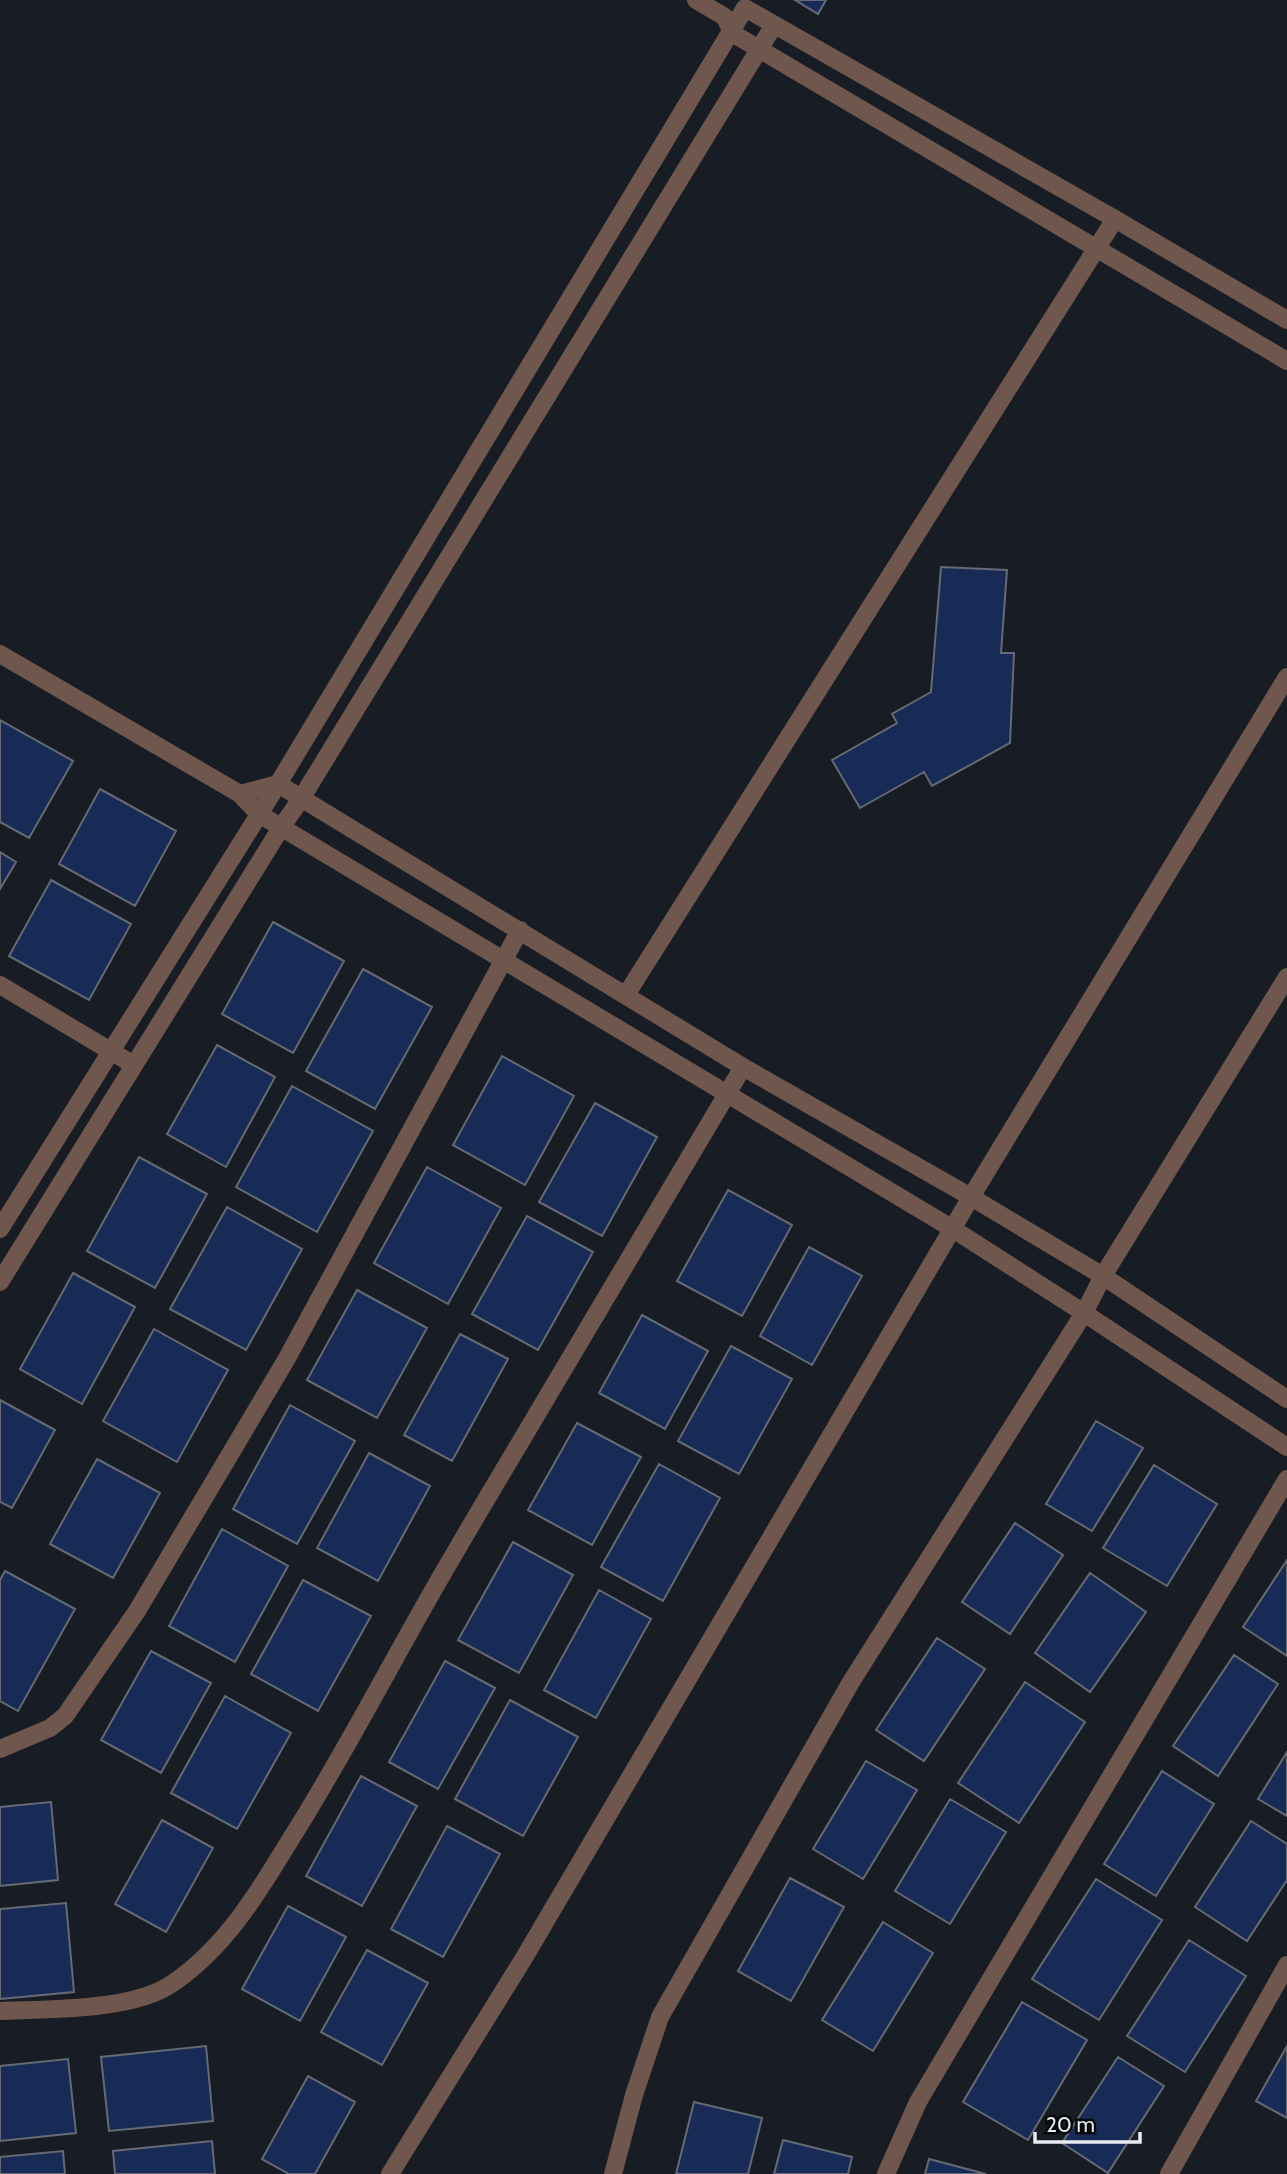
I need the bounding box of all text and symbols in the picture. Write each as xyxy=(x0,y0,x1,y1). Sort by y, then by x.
scale bar xyxy=(1035,2100,1140,2144)
text: 20 m xyxy=(1046,2112,1095,2137)

